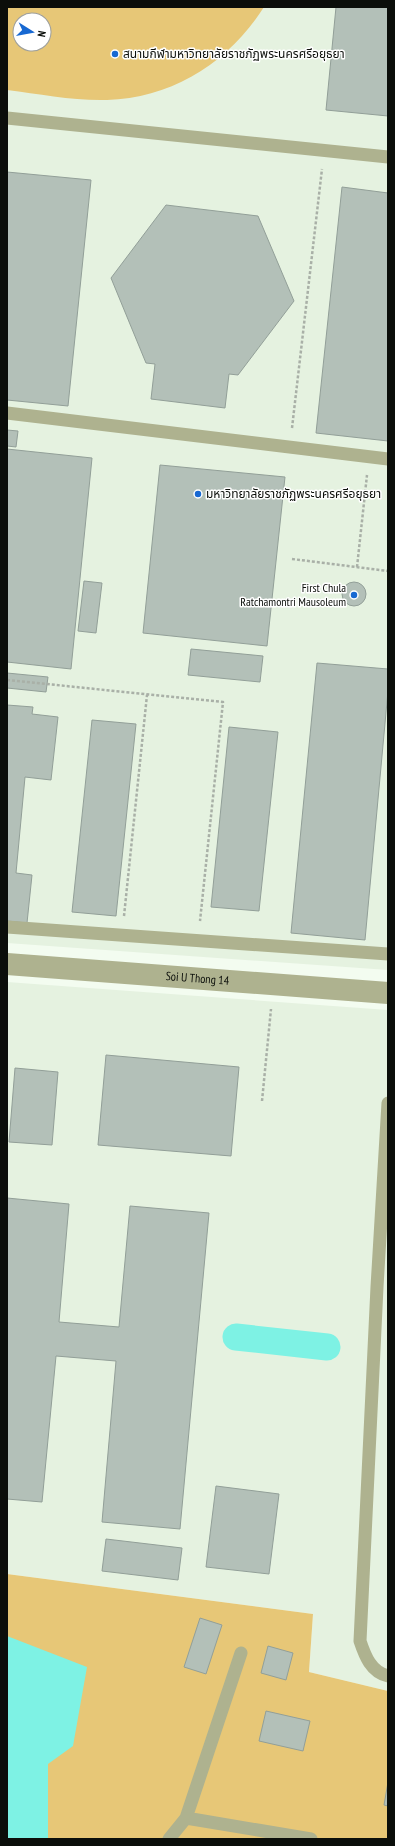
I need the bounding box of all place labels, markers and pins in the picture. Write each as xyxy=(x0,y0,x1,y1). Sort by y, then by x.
place label: สนามกีฬามหาวิทยาลัยราชภัฏพระนครศรีอยุธยา xyxy=(123,46,345,61)
marker: สนามกีฬามหาวิทยาลัยราชภัฏพระนครศรีอยุธยา xyxy=(110,49,120,59)
place label: มหาวิทยาลัยราชภัฏพระนครศรีอยุธยา xyxy=(206,486,381,501)
marker: มหาวิทยาลัยราชภัฏพระนครศรีอยุธยา xyxy=(193,489,203,499)
place label: First Chula Ratchamontri Mausoleum xyxy=(240,580,346,609)
marker: First Chula Ratchamontri Mausoleum xyxy=(349,590,359,600)

